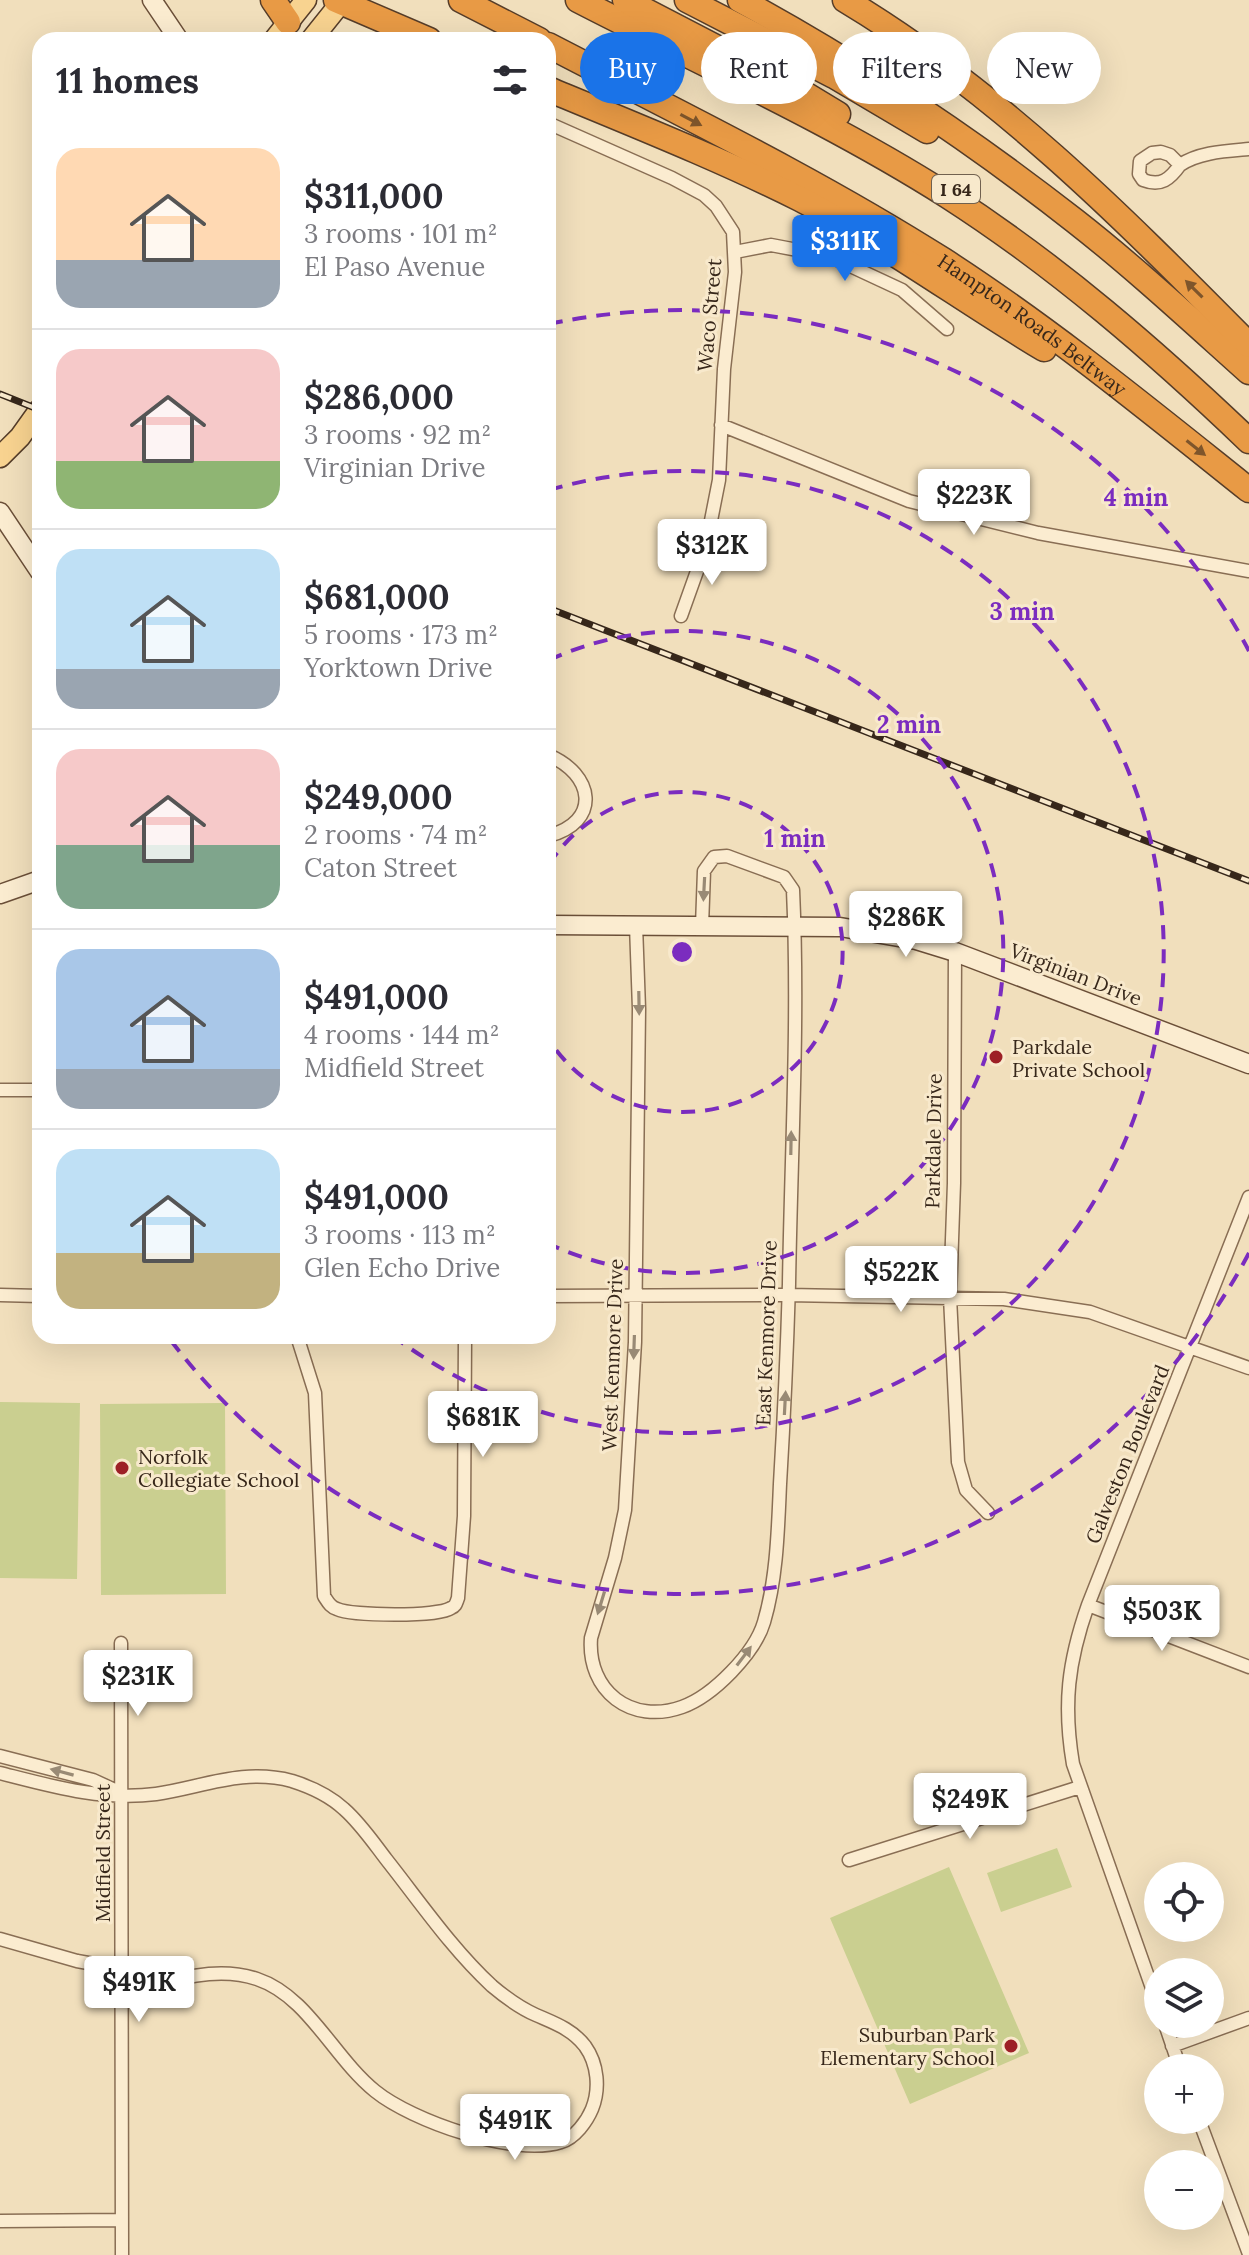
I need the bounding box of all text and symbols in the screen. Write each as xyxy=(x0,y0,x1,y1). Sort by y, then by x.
chip: Buy xyxy=(580,32,685,104)
chip: Rent xyxy=(701,32,817,104)
chip: Filters xyxy=(833,32,971,104)
chip: New xyxy=(987,32,1101,104)
icon: filters xyxy=(488,58,532,102)
text: 11 homes xyxy=(56,59,199,102)
one-way arrow xyxy=(680,114,703,127)
text: $311,000 xyxy=(304,174,444,217)
road number: I 64 xyxy=(932,175,980,203)
icon: home xyxy=(120,180,216,276)
pin: $311K xyxy=(789,215,901,283)
text: 3 rooms · 101 m² xyxy=(304,217,497,250)
text: $311K xyxy=(810,224,880,257)
street label: Hampton Roads Beltway xyxy=(933,248,1132,401)
text: El Paso Avenue xyxy=(304,250,485,283)
street label: Waco Street xyxy=(692,257,726,373)
one-way arrow xyxy=(1185,280,1204,299)
text: $286,000 xyxy=(304,375,454,418)
icon: home xyxy=(120,381,216,477)
text: 3 rooms · 92 m² xyxy=(304,418,491,451)
one-way arrow xyxy=(1186,440,1206,456)
text: Virginian Drive xyxy=(304,451,485,484)
pin: $223K xyxy=(918,469,1030,537)
text: $223K xyxy=(936,478,1012,511)
text: 4 min xyxy=(1104,482,1168,513)
pin: $312K xyxy=(656,519,768,587)
text: $312K xyxy=(676,528,748,561)
text: $681,000 xyxy=(304,575,450,618)
icon: home xyxy=(120,581,216,677)
text: 3 min xyxy=(990,596,1055,627)
text: 5 rooms · 173 m² xyxy=(304,618,498,651)
text: Yorktown Drive xyxy=(304,651,492,684)
text: 2 min xyxy=(877,709,941,740)
text: $249,000 xyxy=(304,775,453,818)
icon: home xyxy=(120,781,216,877)
text: 2 rooms · 74 m² xyxy=(304,818,488,851)
text: 1 min xyxy=(764,823,826,854)
text: Caton Street xyxy=(304,851,457,884)
one-way arrow xyxy=(697,877,710,902)
pin: $286K xyxy=(850,891,962,959)
text: $286K xyxy=(867,900,945,933)
street label: Virginian Drive xyxy=(1005,937,1146,1011)
centre of rings xyxy=(668,938,696,966)
text: $491,000 xyxy=(304,975,449,1018)
icon: home xyxy=(120,981,216,1077)
one-way arrow xyxy=(632,991,645,1016)
text: 4 rooms · 144 m² xyxy=(304,1018,500,1051)
place label: Parkdale Private School xyxy=(1012,1034,1145,1082)
marker: Parkdale Private School xyxy=(987,1048,1005,1066)
text: Midfield Street xyxy=(304,1051,484,1084)
street label: Parkdale Drive xyxy=(919,1073,947,1209)
one-way arrow xyxy=(785,1130,797,1155)
text: $491,000 xyxy=(304,1175,449,1218)
icon: home xyxy=(120,1181,216,1277)
text: 3 rooms · 113 m² xyxy=(304,1218,496,1251)
street label: East Kenmore Drive xyxy=(750,1240,782,1426)
pin: $522K xyxy=(845,1246,957,1314)
text: Glen Echo Drive xyxy=(304,1251,500,1284)
text: $522K xyxy=(863,1255,939,1288)
street label: West Kenmore Drive xyxy=(596,1258,628,1452)
one-way arrow xyxy=(628,1335,641,1360)
street label: Galveston Boulevard xyxy=(1080,1361,1174,1547)
one-way arrow xyxy=(779,1390,792,1415)
pin: $681K xyxy=(427,1391,539,1459)
text: $681K xyxy=(446,1400,520,1433)
place label: Norfolk Collegiate School xyxy=(138,1444,299,1492)
marker: Norfolk Collegiate School xyxy=(113,1459,131,1477)
pin: $503K xyxy=(1106,1585,1218,1653)
one-way arrow xyxy=(594,1592,607,1616)
text: $503K xyxy=(1123,1594,1201,1627)
one-way arrow xyxy=(736,1645,752,1666)
pin: $231K xyxy=(82,1650,194,1718)
text: $231K xyxy=(102,1659,174,1692)
one-way arrow xyxy=(49,1765,73,1778)
pin: $249K xyxy=(914,1773,1026,1841)
text: $249K xyxy=(932,1782,1008,1815)
street label: Midfield Street xyxy=(90,1783,115,1922)
map controls xyxy=(1144,1862,1224,2230)
button: locate xyxy=(1144,1862,1224,1942)
pin: $491K xyxy=(83,1956,195,2024)
button: layers xyxy=(1144,1958,1224,2038)
text: $491K xyxy=(102,1965,176,1998)
place label: Suburban Park Elementary School xyxy=(820,2022,995,2070)
marker: Suburban Park Elementary School xyxy=(1002,2037,1020,2055)
button: + xyxy=(1144,2054,1224,2134)
pin: $491K xyxy=(459,2094,571,2162)
text: $491K xyxy=(478,2103,552,2136)
button: − xyxy=(1144,2150,1224,2230)

